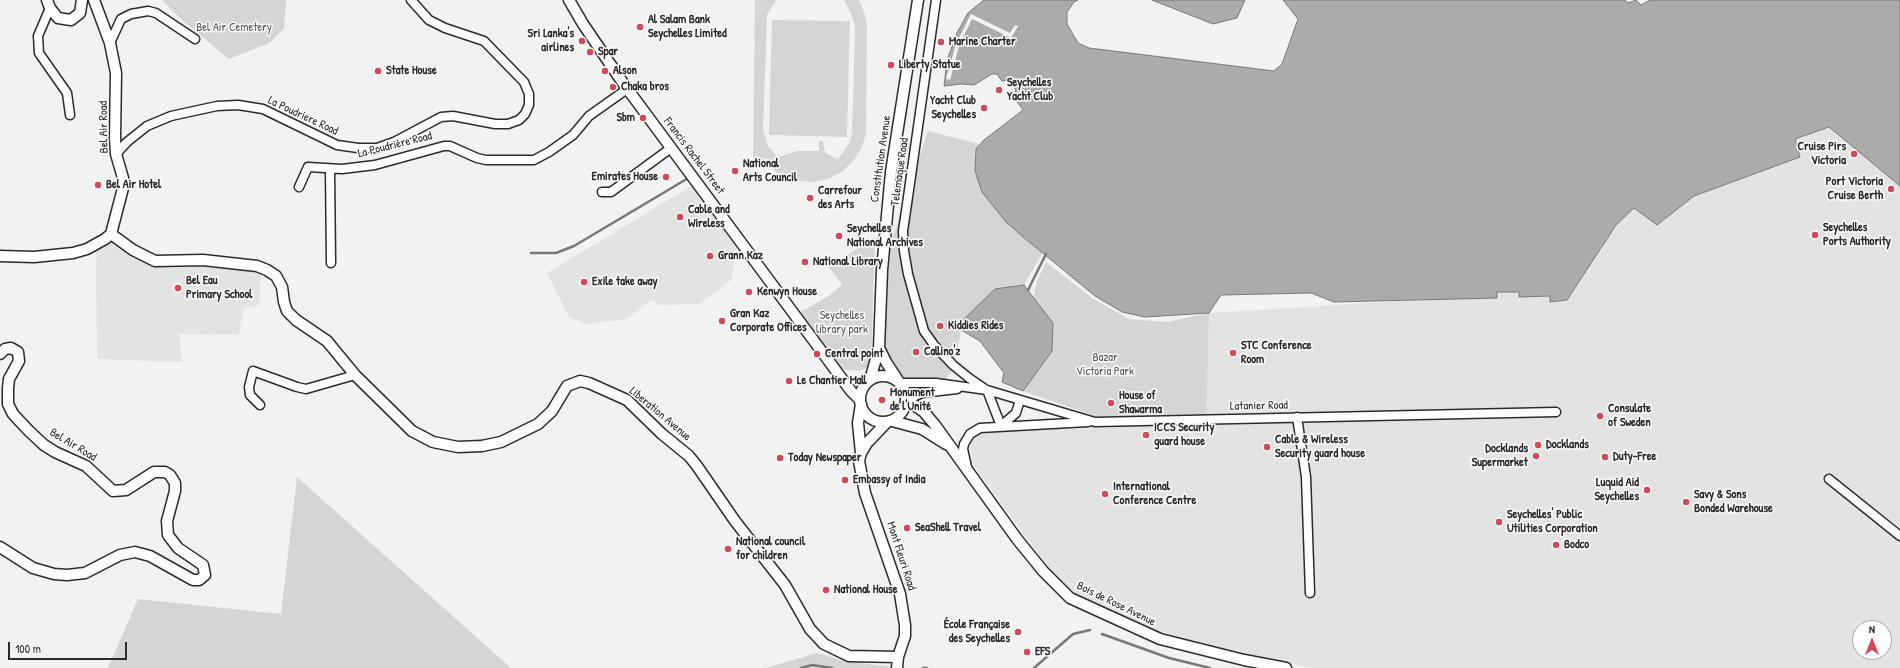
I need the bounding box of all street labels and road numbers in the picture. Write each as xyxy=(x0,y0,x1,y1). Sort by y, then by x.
street label: La Poudriere Road xyxy=(266,93,340,139)
street label: Bel Air Road xyxy=(96,101,112,153)
street label: Francis Rachel Street xyxy=(660,115,728,197)
street label: Constitution Avenue xyxy=(868,115,894,203)
street label: La Poudrière Road xyxy=(356,129,434,161)
street label: Telemaque Road xyxy=(888,137,912,207)
street label: Liberation Avenue xyxy=(626,384,694,444)
street label: Latanier Road xyxy=(1230,398,1288,414)
street label: Bel Air Road xyxy=(47,425,99,465)
street label: Mont Fleuri Road xyxy=(883,520,919,592)
street label: Bois de Rose Avenue xyxy=(1074,579,1158,629)

